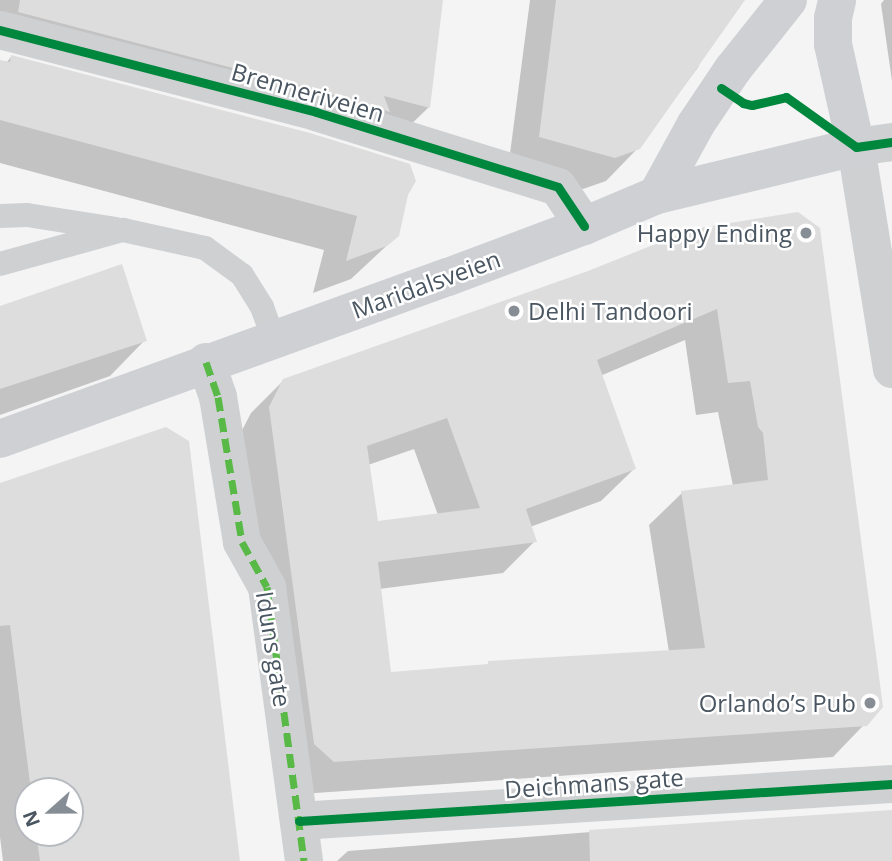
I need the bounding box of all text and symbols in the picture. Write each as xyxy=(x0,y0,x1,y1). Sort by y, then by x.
street label: Brenneriveien xyxy=(228,56,388,128)
place label: Happy Ending xyxy=(637,219,792,247)
marker: Happy Ending xyxy=(798,225,814,241)
street label: Maridalsveien xyxy=(348,244,504,324)
place label: Delhi Tandoori xyxy=(528,297,693,325)
marker: Delhi Tandoori xyxy=(506,303,522,319)
street label: Iduns gate xyxy=(251,589,297,709)
place label: Orlando’s Pub xyxy=(699,689,856,717)
marker: Orlando’s Pub xyxy=(862,695,878,711)
street label: Deichmans gate xyxy=(503,762,685,804)
north arrow xyxy=(14,777,84,847)
text: N xyxy=(16,807,46,831)

